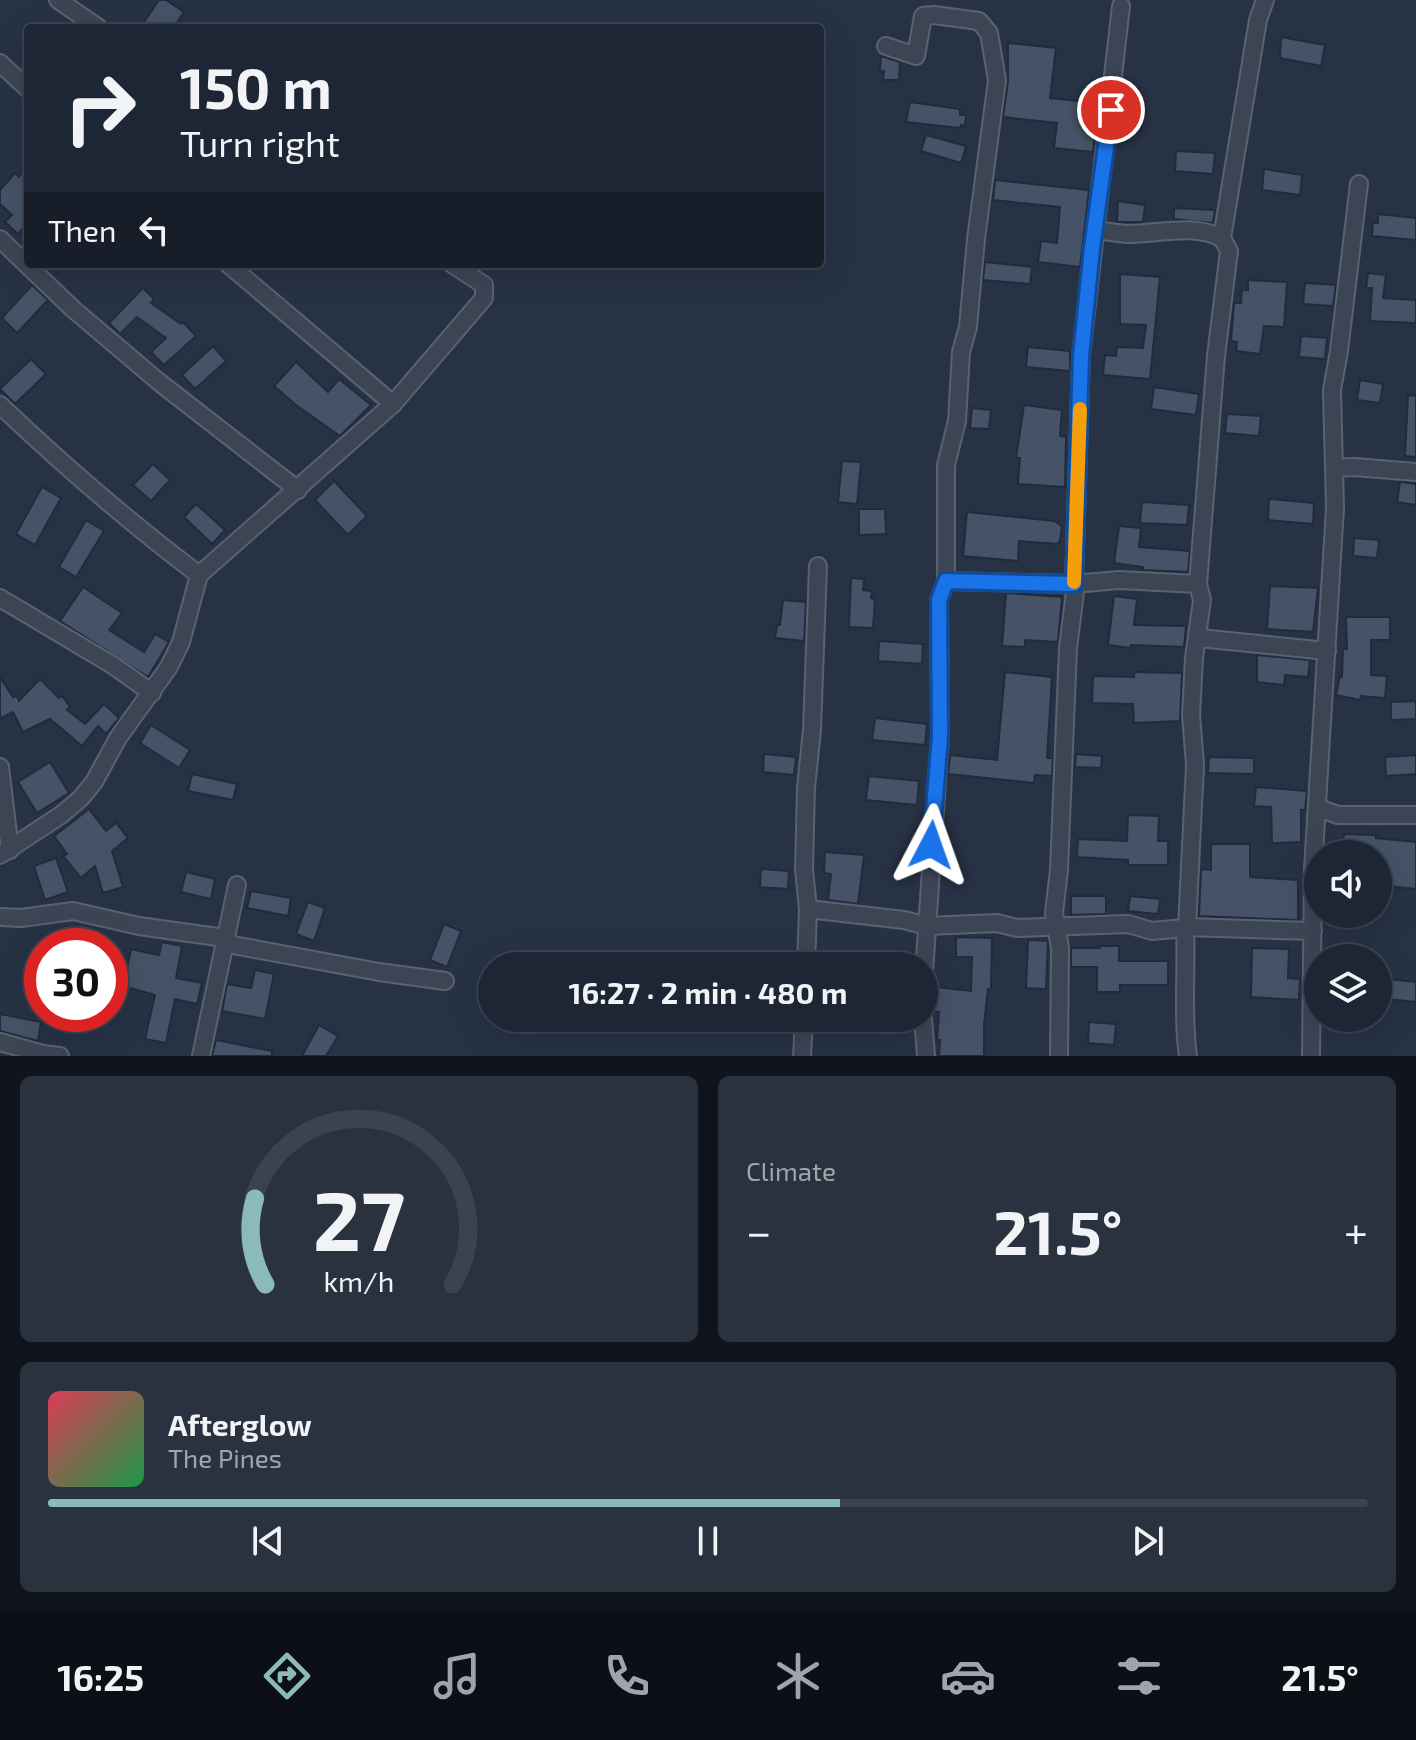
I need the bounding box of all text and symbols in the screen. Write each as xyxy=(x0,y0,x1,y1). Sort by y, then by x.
text: 150 m xyxy=(180,53,332,120)
icon: right xyxy=(48,56,152,160)
pin xyxy=(1077,76,1145,144)
icon: arrive xyxy=(1089,88,1133,132)
text: Turn right xyxy=(180,121,340,164)
icon: left xyxy=(132,208,176,252)
text: Then xyxy=(48,212,116,248)
position arrow xyxy=(889,803,973,887)
map controls xyxy=(1304,840,1392,1032)
button: sound xyxy=(1304,840,1392,928)
speed limit sign: 30 xyxy=(24,928,128,1032)
button: layers xyxy=(1304,944,1392,1032)
text: 16:27 · 2 min · 480 m xyxy=(569,974,847,1010)
text: Climate xyxy=(746,1155,836,1186)
text: 27 xyxy=(313,1168,405,1268)
text: 21.5° xyxy=(993,1195,1122,1267)
text: − xyxy=(746,1204,772,1257)
text: + xyxy=(1344,1204,1368,1257)
text: km/h xyxy=(324,1263,394,1298)
text: Afterglow xyxy=(168,1406,312,1442)
text: The Pines xyxy=(168,1442,282,1473)
icon: previous xyxy=(246,1519,290,1563)
icon: pause xyxy=(686,1519,730,1563)
icon: next xyxy=(1126,1519,1170,1563)
icon: directions xyxy=(259,1648,315,1704)
icon: music xyxy=(429,1648,485,1704)
icon: phone xyxy=(599,1648,655,1704)
icon: climate xyxy=(770,1648,826,1704)
icon: car xyxy=(940,1648,996,1704)
icon: filters xyxy=(1111,1648,1167,1704)
text: 16:25 xyxy=(57,1655,144,1698)
text: 21.5° xyxy=(1281,1655,1359,1698)

